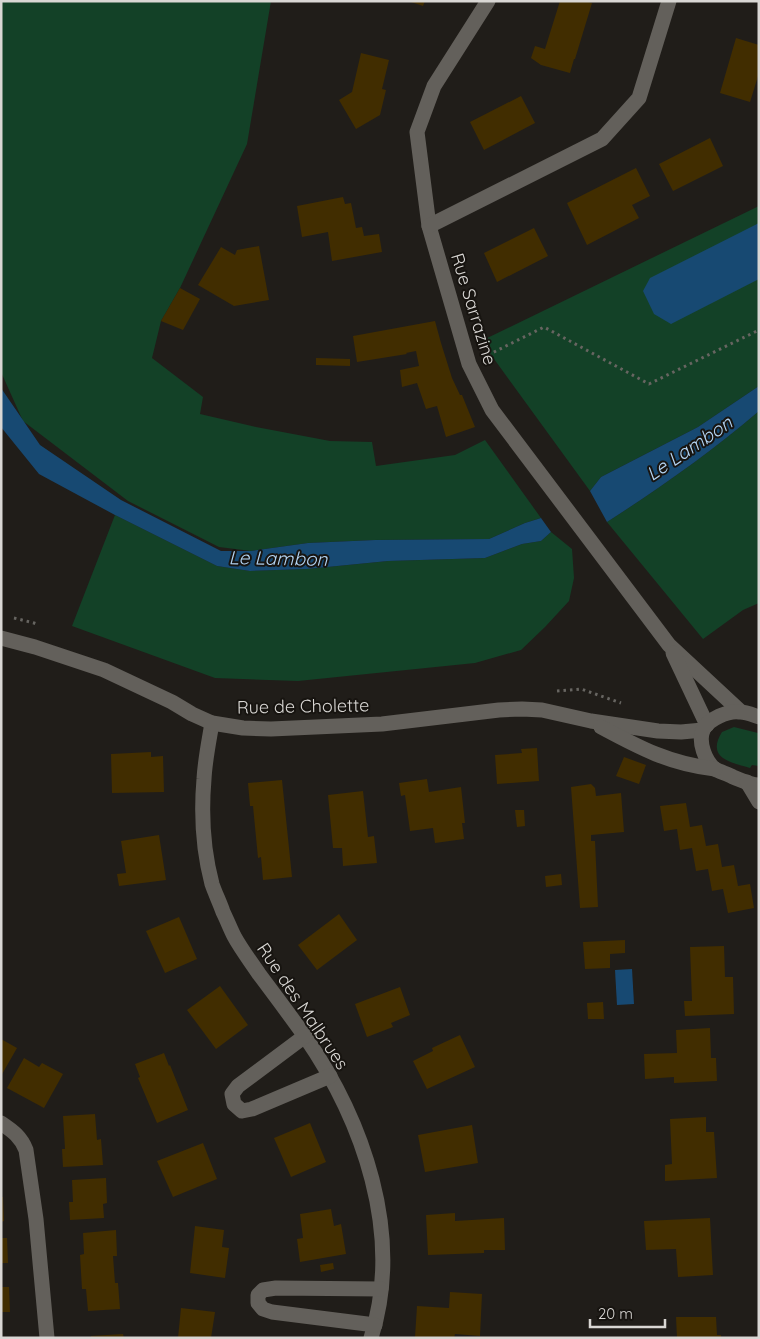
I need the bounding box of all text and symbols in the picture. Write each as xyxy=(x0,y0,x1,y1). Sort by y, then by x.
street label: Rue Sarrazine xyxy=(446,250,502,368)
water label: Le Lambon xyxy=(641,410,738,486)
water label: Le Lambon xyxy=(228,545,329,571)
street label: Rue de Cholette xyxy=(237,693,369,719)
street label: Rue des Malbrues xyxy=(252,938,354,1074)
scale bar xyxy=(590,1296,665,1328)
text: 20 m xyxy=(598,1304,633,1323)

